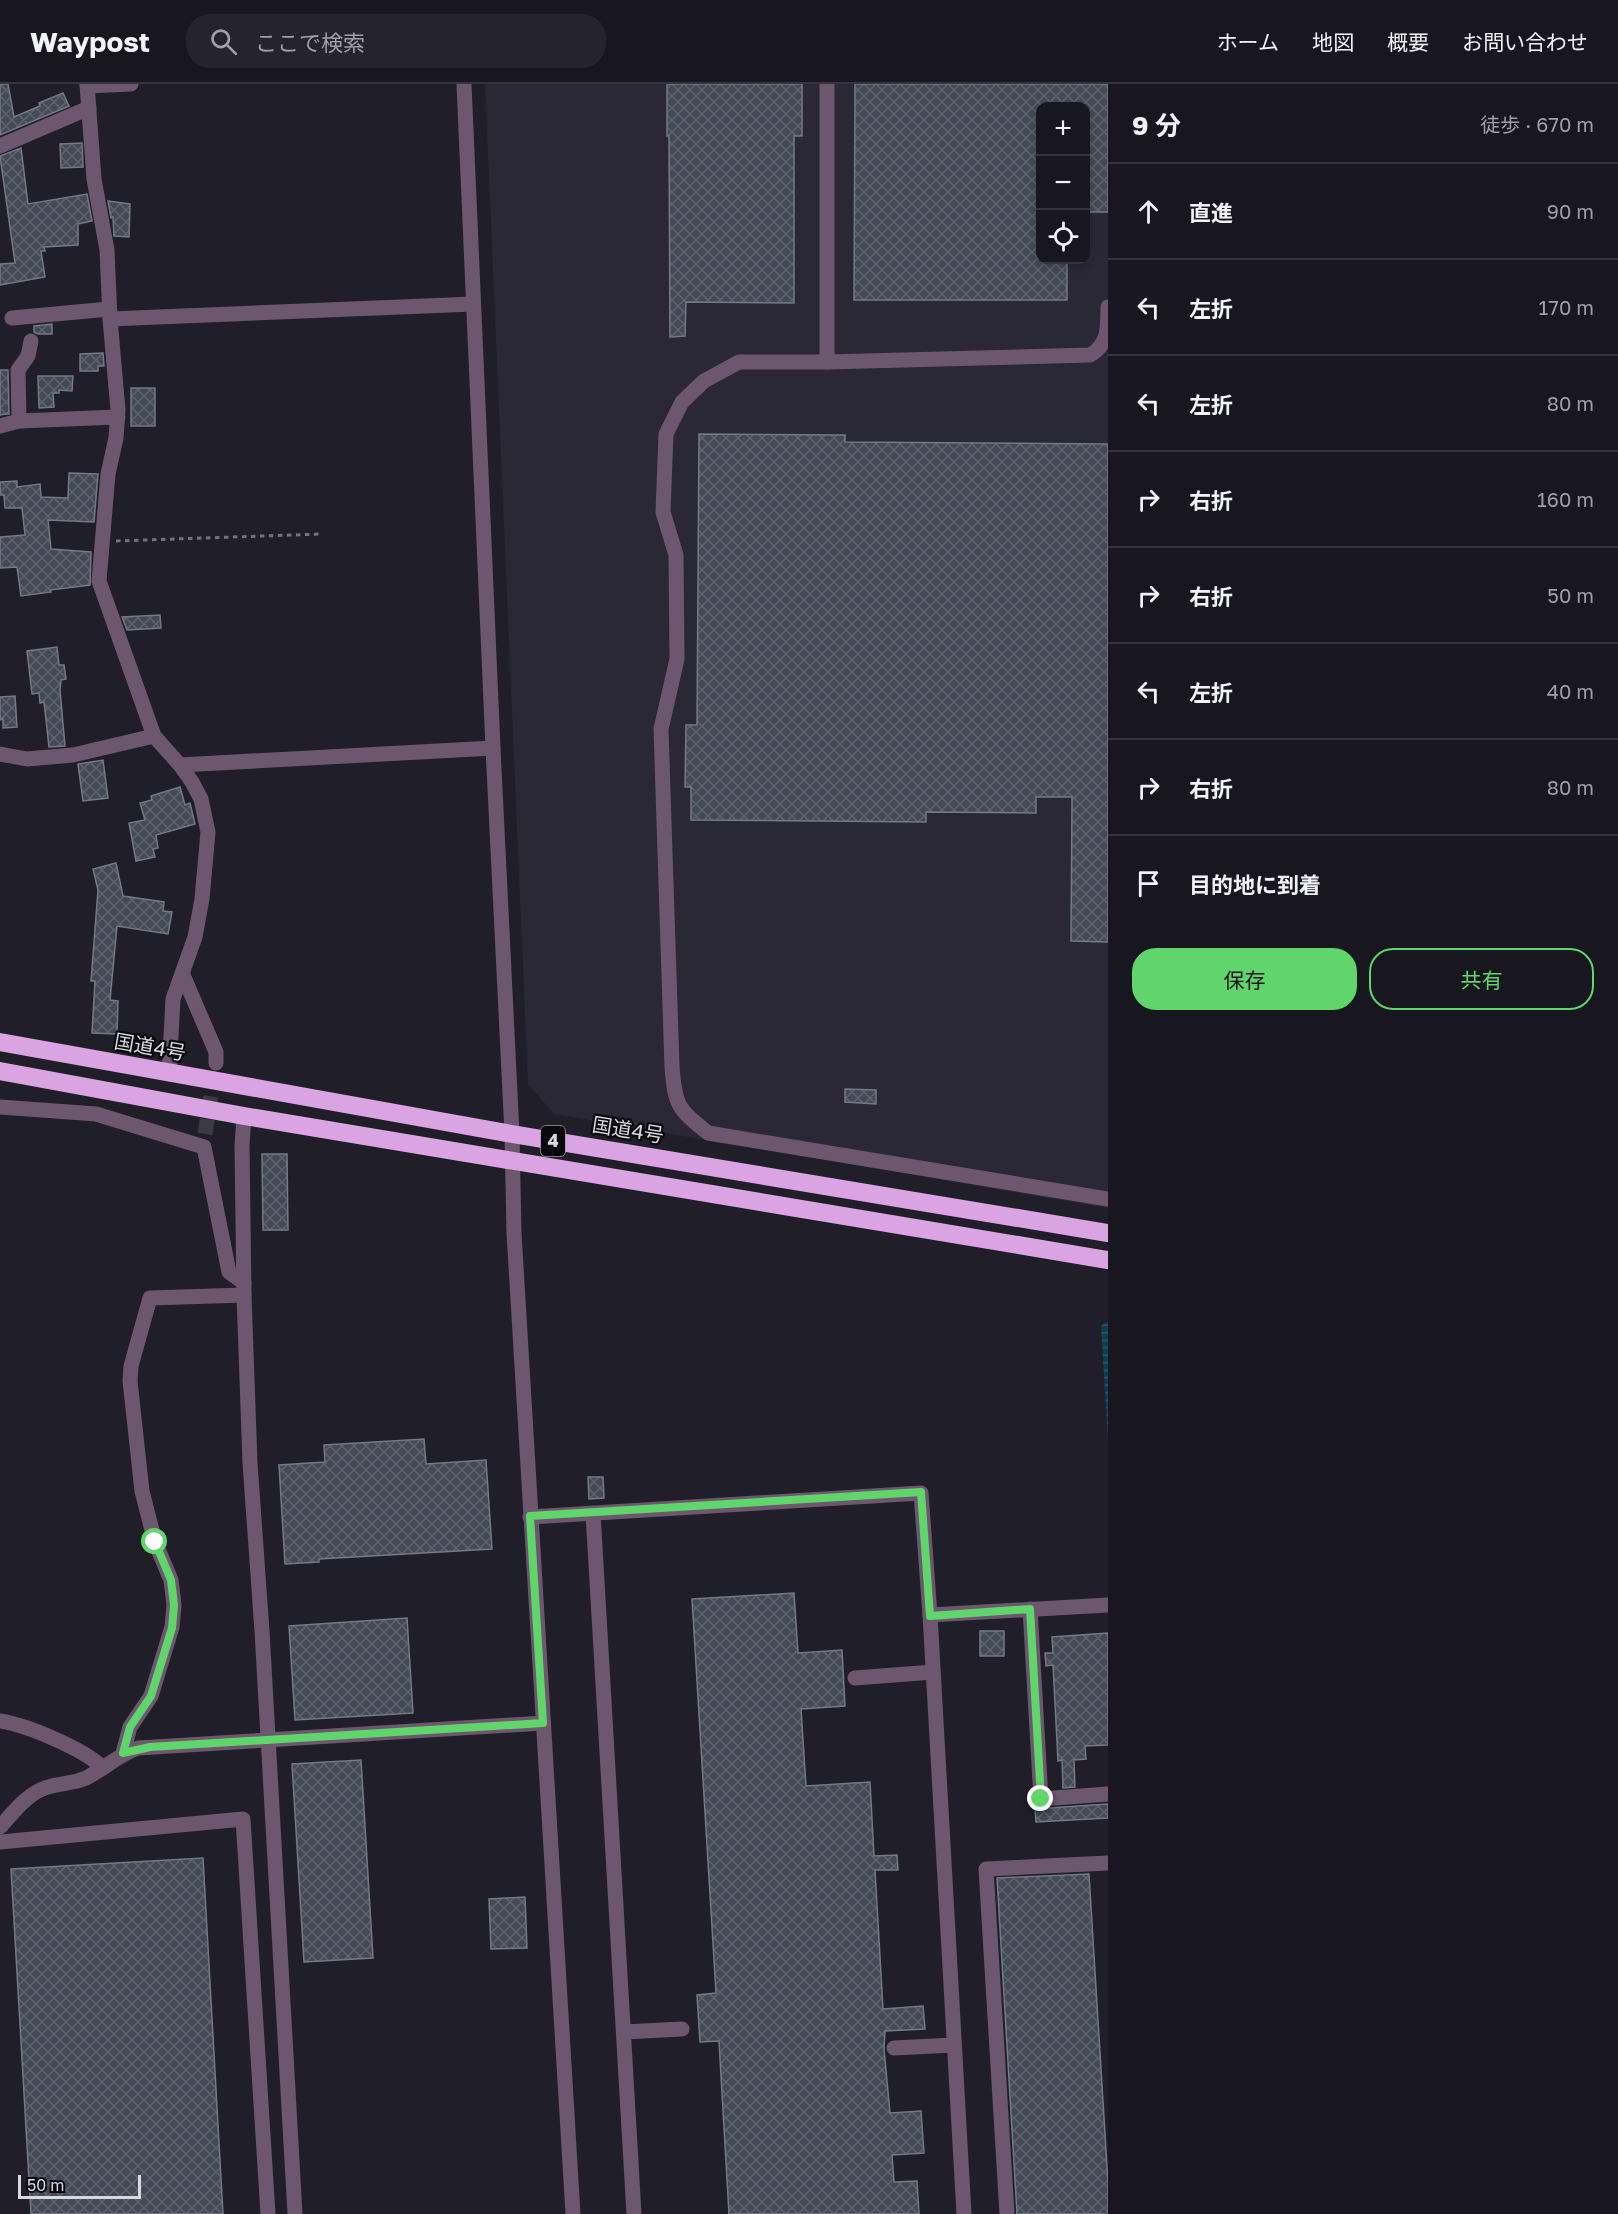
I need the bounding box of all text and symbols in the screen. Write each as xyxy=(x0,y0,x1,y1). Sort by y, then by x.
search box xyxy=(186,14,606,68)
text: Waypost xyxy=(30,25,150,58)
icon: search xyxy=(207,25,240,58)
text: ここで検索 xyxy=(255,29,365,56)
text: ホーム xyxy=(1217,29,1279,55)
text: 地図 xyxy=(1312,29,1354,55)
text: 概要 xyxy=(1387,29,1429,55)
text: お問い合わせ xyxy=(1462,29,1588,55)
map controls xyxy=(1036,102,1090,264)
button: + xyxy=(1036,102,1090,156)
text: 9 分 xyxy=(1132,110,1181,141)
text: 徒歩 · 670 m xyxy=(1480,112,1594,136)
button: − xyxy=(1036,156,1090,210)
icon: ahead xyxy=(1132,195,1165,228)
text: 直進 xyxy=(1189,199,1233,226)
text: 90 m xyxy=(1547,199,1594,223)
button: locate xyxy=(1036,210,1090,264)
icon: left xyxy=(1132,291,1165,324)
text: 左折 xyxy=(1189,295,1233,322)
text: 170 m xyxy=(1539,295,1594,319)
icon: left xyxy=(1132,387,1165,420)
text: 左折 xyxy=(1189,391,1233,418)
text: 80 m xyxy=(1547,391,1594,415)
icon: right xyxy=(1132,483,1165,516)
text: 右折 xyxy=(1189,487,1233,514)
text: 160 m xyxy=(1537,487,1594,511)
icon: right xyxy=(1132,579,1165,612)
text: 右折 xyxy=(1189,583,1233,610)
text: 50 m xyxy=(1547,583,1594,607)
icon: left xyxy=(1132,675,1165,708)
text: 左折 xyxy=(1189,679,1233,706)
text: 40 m xyxy=(1547,679,1594,703)
icon: right xyxy=(1132,771,1165,804)
text: 右折 xyxy=(1189,775,1233,802)
text: 80 m xyxy=(1547,775,1594,799)
icon: arrive xyxy=(1132,867,1165,900)
text: 目的地に到着 xyxy=(1189,871,1321,898)
button: 保存 xyxy=(1132,948,1357,1010)
button: 共有 xyxy=(1369,948,1594,1010)
street label: 国道4号 xyxy=(113,1028,188,1064)
street label: 国道4号 xyxy=(591,1112,666,1147)
road number: 4 xyxy=(541,1126,565,1156)
route start xyxy=(141,1528,167,1554)
route end xyxy=(1027,1785,1053,1811)
scale bar xyxy=(18,2172,141,2200)
text: 50 m xyxy=(27,2175,64,2195)

